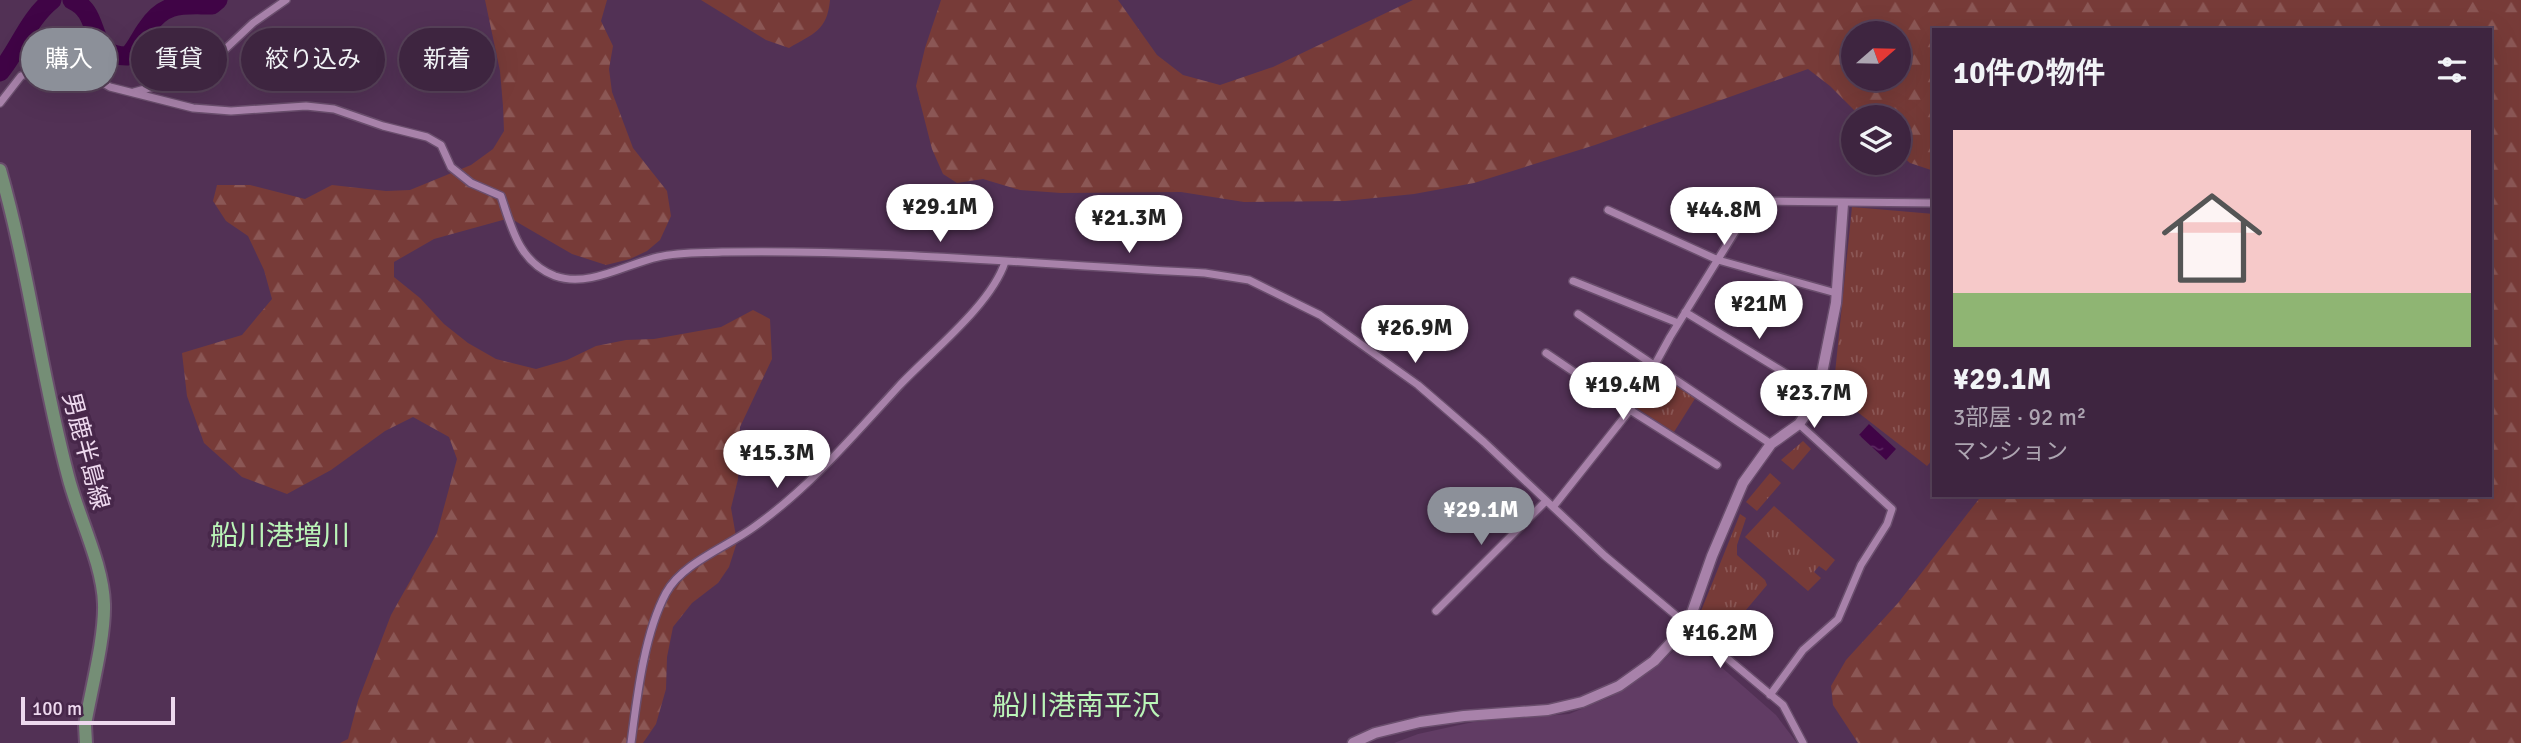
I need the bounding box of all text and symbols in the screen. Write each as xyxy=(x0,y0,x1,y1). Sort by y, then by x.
north arrow xyxy=(1841,21,1911,91)
map controls xyxy=(1841,21,1911,175)
chip: 購入 xyxy=(21,28,117,91)
chip: 賃貸 xyxy=(131,28,227,91)
chip: 絞り込み xyxy=(241,28,385,91)
chip: 新着 xyxy=(399,28,495,91)
icon: filters xyxy=(2433,51,2471,89)
text: 10件の物件 xyxy=(1953,55,2105,92)
button: layers xyxy=(1841,105,1911,175)
icon: home xyxy=(2149,175,2275,301)
pin: ¥29.1M xyxy=(883,184,997,244)
pin: ¥44.8M xyxy=(1667,188,1781,247)
text: ¥29.1M xyxy=(902,192,978,221)
text: ¥44.8M xyxy=(1686,195,1762,224)
pin: ¥21.3M xyxy=(1072,196,1186,255)
text: ¥21.3M xyxy=(1091,203,1167,232)
pin: ¥21M xyxy=(1718,282,1800,341)
text: ¥21M xyxy=(1731,289,1787,318)
pin: ¥26.9M xyxy=(1358,306,1472,365)
text: ¥26.9M xyxy=(1377,313,1453,342)
text: ¥29.1M xyxy=(1953,361,2051,398)
pin: ¥19.4M xyxy=(1566,362,1680,422)
text: ¥19.4M xyxy=(1585,370,1661,399)
pin: ¥23.7M xyxy=(1757,370,1871,430)
text: ¥23.7M xyxy=(1776,378,1852,407)
street label: 男鹿半島線 xyxy=(56,389,116,513)
text: 3部屋 · 92 m² xyxy=(1953,403,2086,432)
pin: ¥15.3M xyxy=(720,430,834,490)
text: マンション xyxy=(1953,437,2068,466)
text: ¥15.3M xyxy=(739,438,815,467)
pin: ¥29.1M xyxy=(1424,488,1538,547)
text: ¥29.1M xyxy=(1443,495,1519,524)
district label: 船川港増川 xyxy=(210,519,350,553)
pin: ¥16.2M xyxy=(1663,610,1777,670)
text: ¥16.2M xyxy=(1682,618,1758,647)
district label: 船川港南平沢 xyxy=(992,689,1160,723)
scale bar xyxy=(21,694,175,726)
text: 100 m xyxy=(32,697,82,721)

